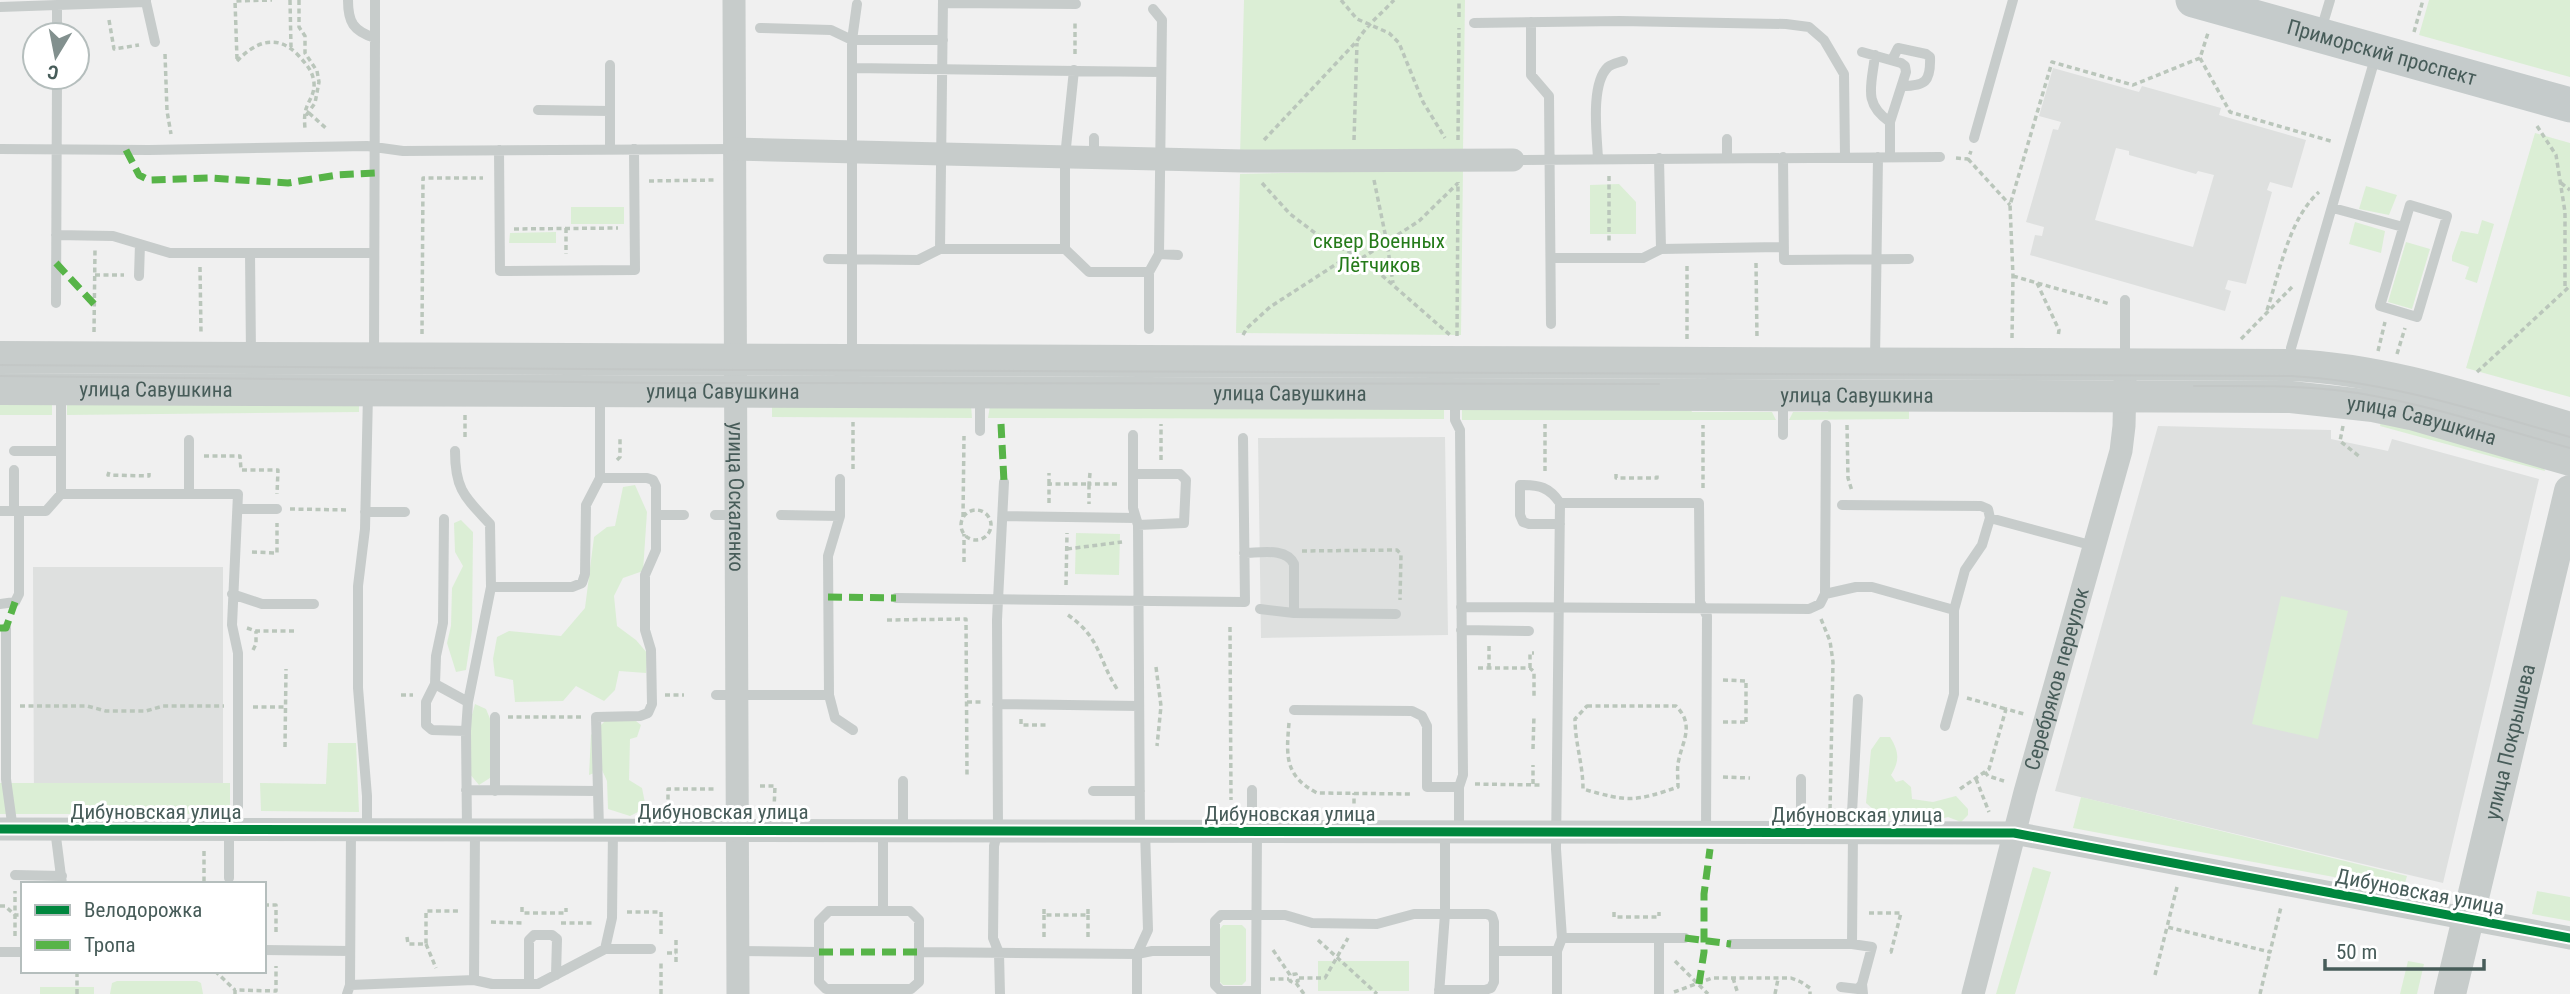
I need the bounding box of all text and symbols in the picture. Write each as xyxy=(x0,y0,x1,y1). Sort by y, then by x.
street label: Приморский проспект xyxy=(2284,15,2479,90)
north arrow xyxy=(21,21,91,91)
text: С xyxy=(46,60,60,85)
park label: сквер Военных Лётчиков xyxy=(1313,229,1445,277)
street label: улица Савушкина xyxy=(79,377,233,402)
street label: улица Савушкина xyxy=(646,379,800,404)
street label: улица Савушкина xyxy=(1213,381,1367,406)
street label: улица Савушкина xyxy=(1780,383,1934,408)
street label: улица Савушкина xyxy=(2346,391,2499,450)
street label: улица Оскаленко xyxy=(724,422,748,572)
street label: Серебряков переулок xyxy=(2020,585,2094,773)
street label: улица Покрышева xyxy=(2480,662,2540,822)
street label: Дибуновская улица xyxy=(71,800,241,824)
street label: Дибуновская улица xyxy=(638,800,808,824)
street label: Дибуновская улица xyxy=(1205,802,1375,826)
street label: Дибуновская улица xyxy=(1772,803,1942,827)
street label: Дибуновская улица xyxy=(2334,864,2506,920)
legend xyxy=(21,882,266,973)
text: Велодорожка xyxy=(84,898,202,922)
scale bar xyxy=(2325,928,2484,972)
text: Тропа xyxy=(84,933,135,957)
text: 50 m xyxy=(2336,940,2377,964)

